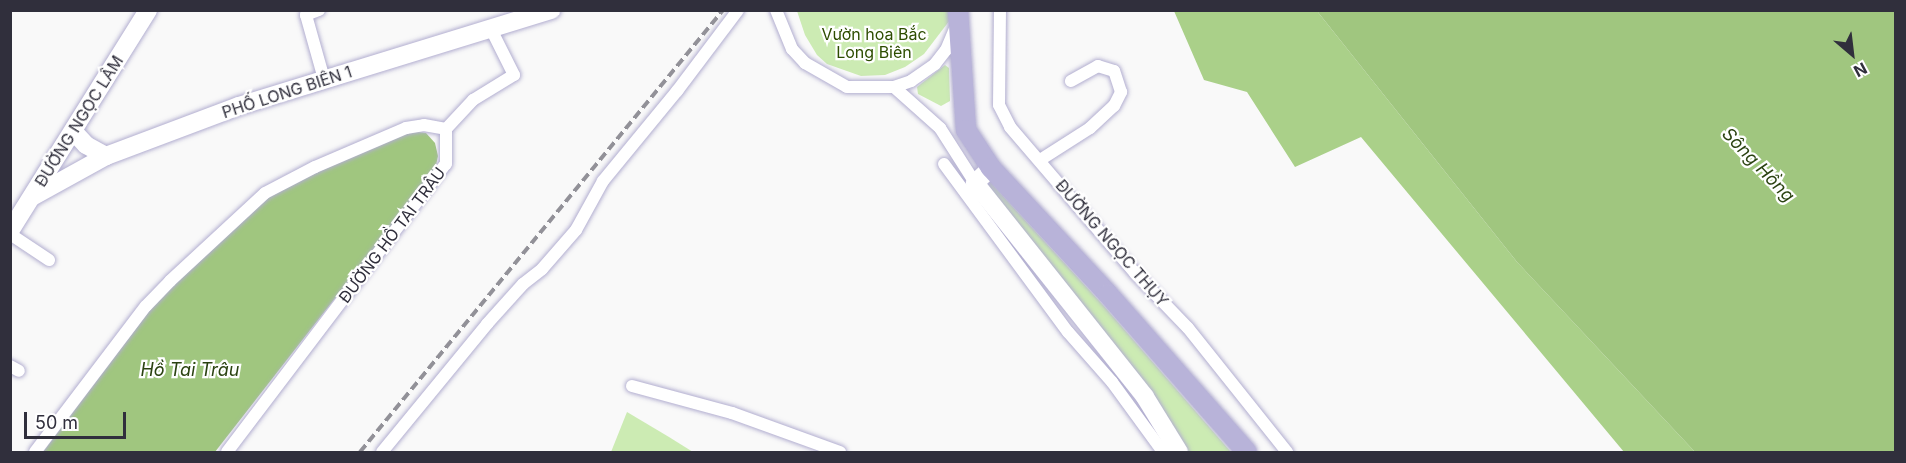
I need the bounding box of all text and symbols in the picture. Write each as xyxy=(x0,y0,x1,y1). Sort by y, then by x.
park label: Vườn hoa Bắc Long Biên xyxy=(821,24,927,62)
north arrow xyxy=(1822,24,1882,84)
street label: ĐƯỜNG NGỌC LÂM xyxy=(31,52,127,190)
text: N xyxy=(1850,58,1871,82)
street label: PHỐ LONG BIÊN 1 xyxy=(220,62,354,122)
water label: Sông Hồng xyxy=(1717,123,1799,207)
street label: ĐƯỜNG HỒ TAI TRÂU xyxy=(335,163,449,307)
street label: ĐƯỜNG NGỌC THỤY xyxy=(1052,176,1172,310)
water label: Hồ Tai Trâu xyxy=(140,359,240,381)
scale bar xyxy=(27,400,129,438)
text: 50 m xyxy=(35,412,78,433)

